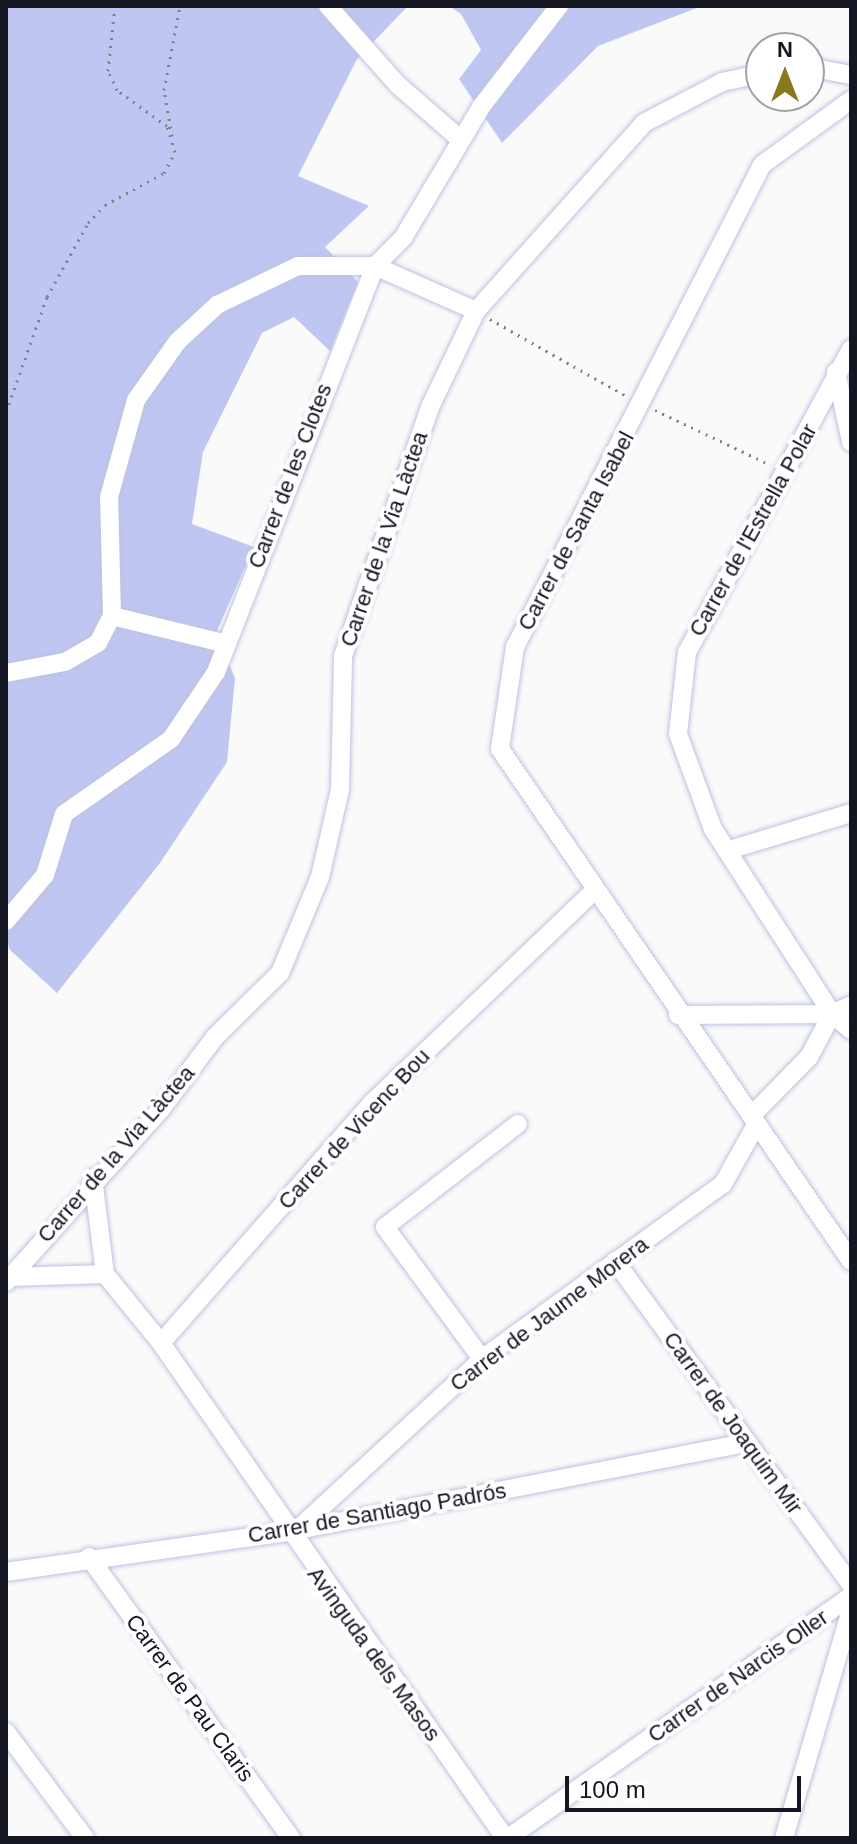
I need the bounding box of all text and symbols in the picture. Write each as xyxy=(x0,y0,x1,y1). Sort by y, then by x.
north arrow xyxy=(745,32,825,112)
text: N xyxy=(777,37,793,62)
street label: Carrer de les Clotes xyxy=(243,380,337,572)
street label: Carrer de l'Estrella Polar xyxy=(684,419,822,641)
street label: Carrer de Santa Isabel xyxy=(512,427,640,635)
street label: Carrer de la Via Làctea xyxy=(335,428,433,650)
street label: Carrer de Vicenc Bou xyxy=(273,1043,435,1215)
street label: Carrer de la Via Làctea xyxy=(32,1060,200,1248)
street label: Carrer de Jaume Morera xyxy=(445,1231,653,1397)
street label: Carrer de Joaquim Mir xyxy=(658,1327,808,1519)
street label: Carrer de Santiago Padrós xyxy=(246,1477,508,1549)
street label: Avinguda dels Masos xyxy=(302,1562,446,1746)
street label: Carrer de Narcis Oller xyxy=(643,1604,833,1748)
street label: Carrer de Pau Claris xyxy=(120,1609,260,1787)
scale bar xyxy=(569,1760,805,1810)
text: 100 m xyxy=(579,1776,646,1803)

